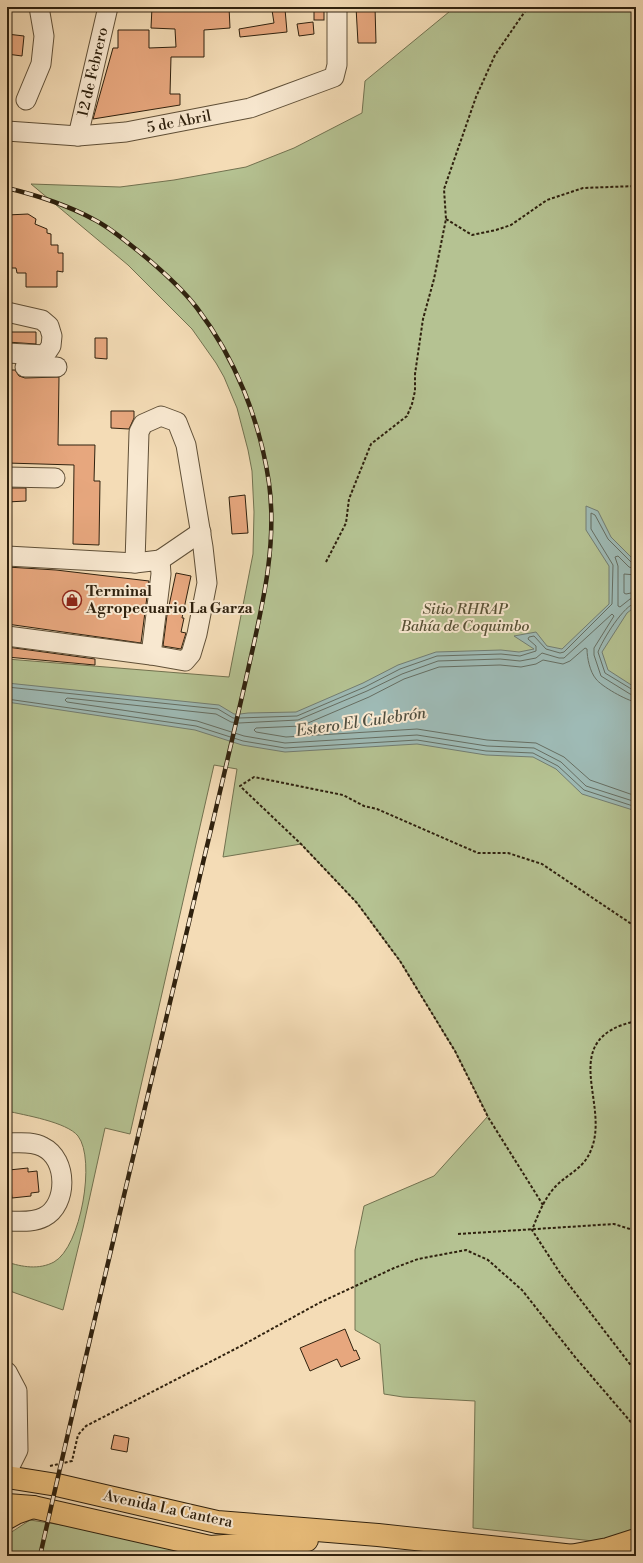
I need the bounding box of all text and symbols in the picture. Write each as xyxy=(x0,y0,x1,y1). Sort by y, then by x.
street label: 12 de Febrero xyxy=(73,25,113,119)
street label: 5 de Abril xyxy=(145,106,213,138)
place label: Terminal Agropecuario La Garza xyxy=(85,582,254,618)
shop icon: Terminal Agropecuario La Garza xyxy=(61,589,83,611)
park label: Sitio RHRAP Bahía de Coquimbo xyxy=(400,600,529,636)
water label: Estero El Culebrón xyxy=(294,703,428,741)
street label: Avenida La Cantera xyxy=(101,1486,235,1532)

